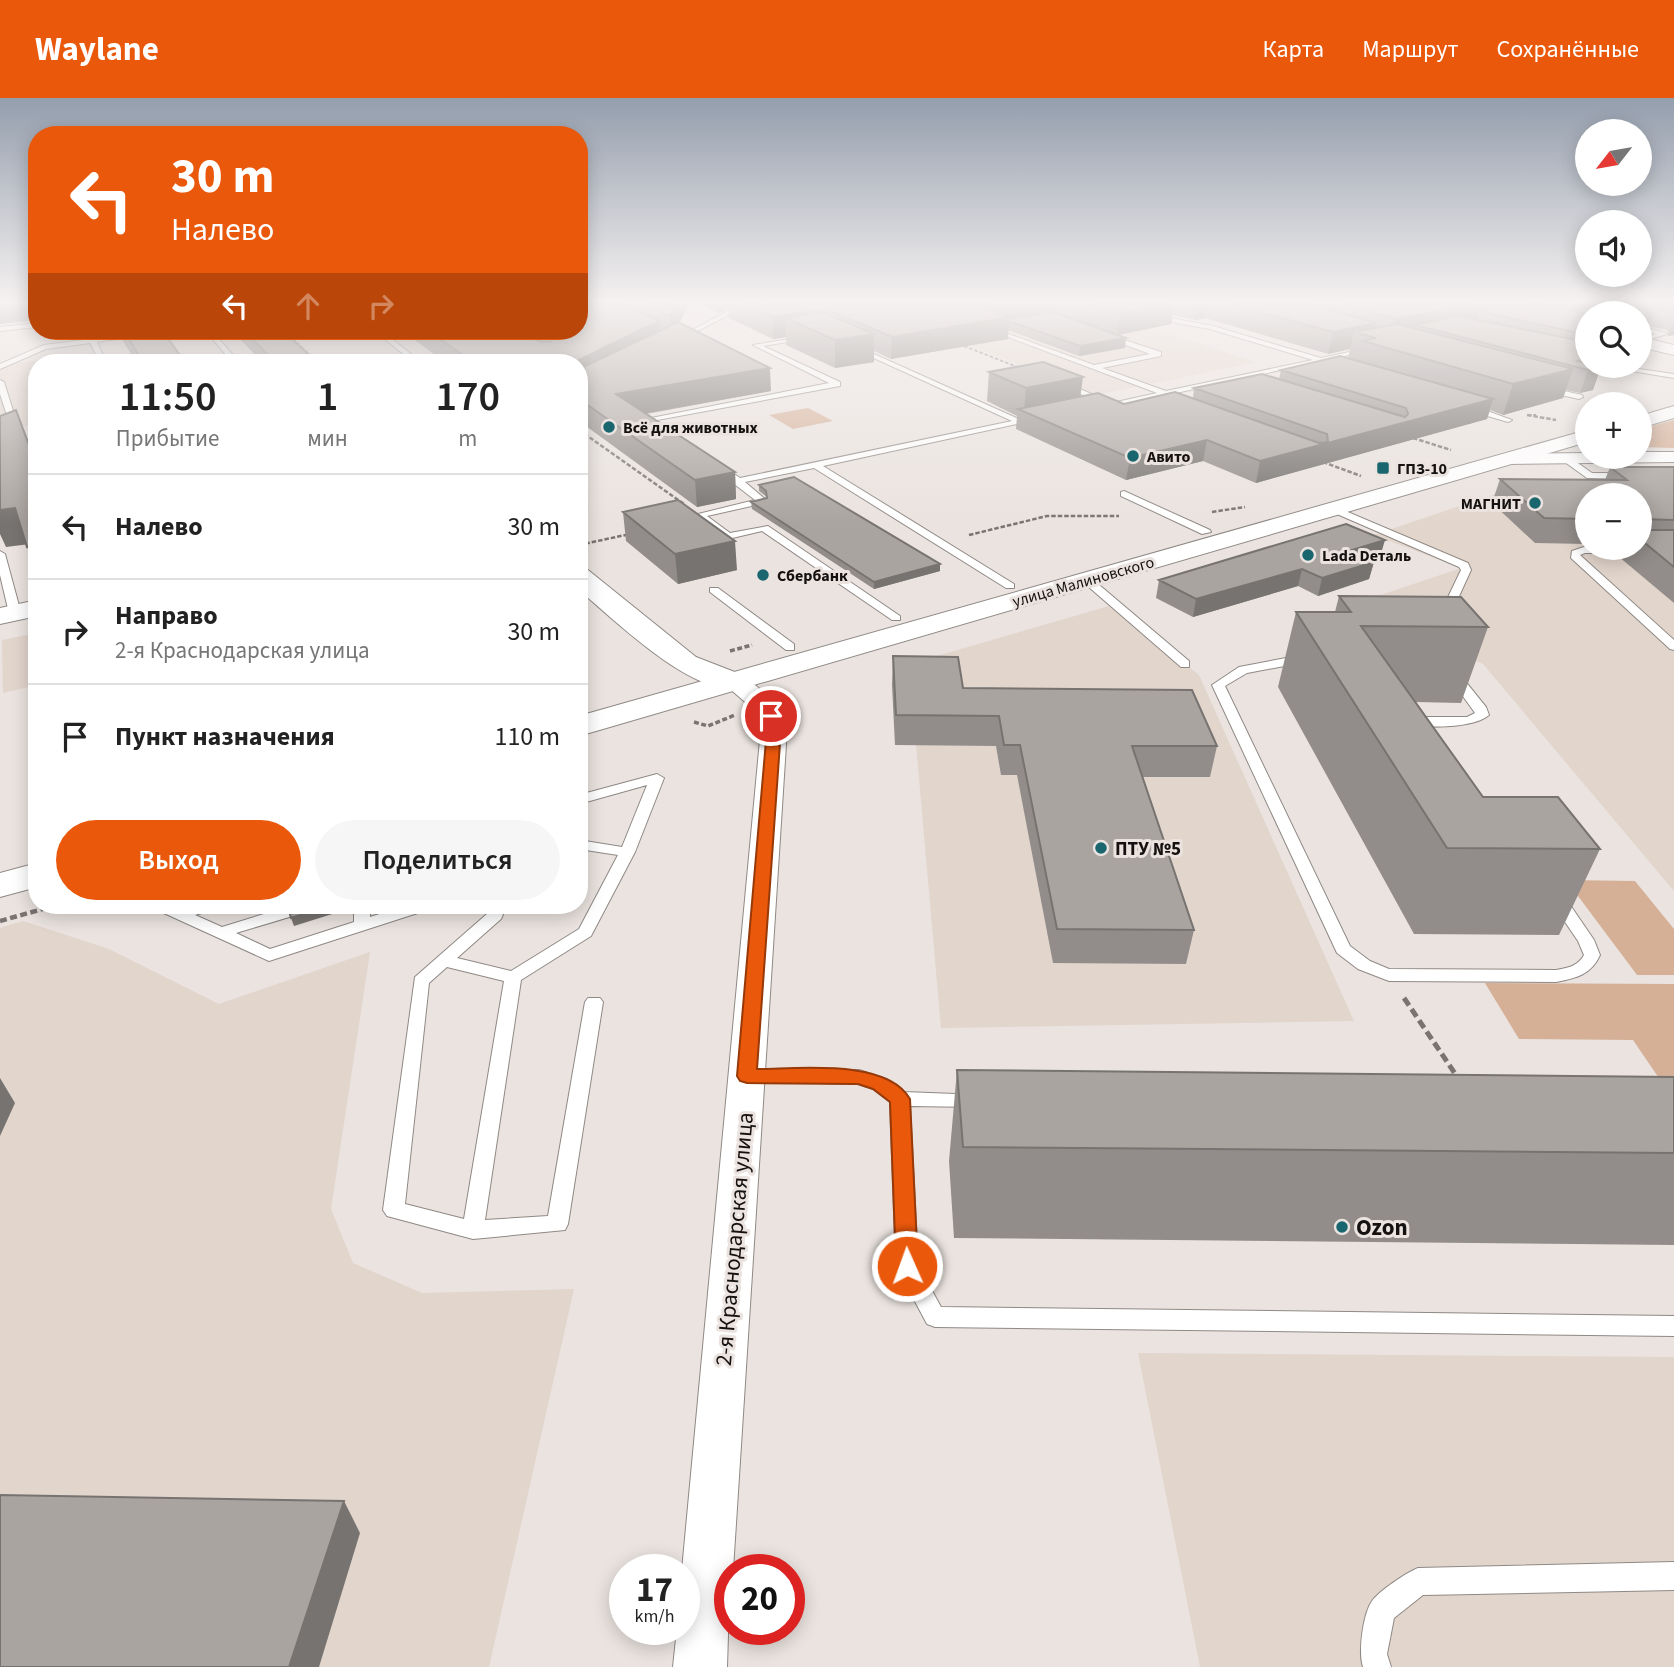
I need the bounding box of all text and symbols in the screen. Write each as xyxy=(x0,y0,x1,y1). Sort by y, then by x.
text: Waylane xyxy=(35,26,159,73)
text: Карта xyxy=(1263,32,1324,67)
text: Маршрут xyxy=(1362,32,1458,67)
text: Сохранённые xyxy=(1496,32,1639,67)
north arrow xyxy=(1575,119,1652,196)
map controls xyxy=(1575,119,1652,560)
text: 30 m xyxy=(171,142,275,212)
icon: left xyxy=(56,154,147,245)
text: Налево xyxy=(171,207,274,253)
button: sound xyxy=(1575,210,1652,287)
icon: left xyxy=(216,287,254,325)
icon: ahead xyxy=(289,287,327,325)
icon: right xyxy=(362,287,400,325)
button: search xyxy=(1575,301,1652,378)
text: 11:50 xyxy=(119,367,216,427)
text: 1 xyxy=(317,367,338,427)
text: 170 xyxy=(436,367,500,427)
button: + xyxy=(1575,392,1652,469)
place label: Всё для животных xyxy=(623,417,758,439)
marker: Всё для животных xyxy=(601,419,617,435)
text: Прибытие xyxy=(116,422,219,455)
text: мин xyxy=(307,422,348,455)
text: m xyxy=(458,422,477,455)
place label: Авито xyxy=(1146,446,1191,468)
marker: Авито xyxy=(1125,448,1141,464)
place label: ГПЗ-10 xyxy=(1397,458,1447,480)
marker: ГПЗ-10 xyxy=(1375,460,1391,476)
button: − xyxy=(1575,483,1652,560)
place label: МАГНИТ xyxy=(1461,493,1521,515)
marker: МАГНИТ xyxy=(1527,495,1543,511)
icon: left xyxy=(56,508,94,546)
text: Налево xyxy=(115,508,203,545)
text: 30 m xyxy=(507,508,560,545)
place label: Lada Dеталь xyxy=(1322,545,1411,567)
marker: Lada Dеталь xyxy=(1300,547,1316,563)
street label: улица Малиновского xyxy=(1010,551,1157,613)
place label: Сбербанк xyxy=(777,565,848,587)
marker: Сбербанк xyxy=(755,567,771,583)
text: Направо xyxy=(115,597,218,634)
icon: right xyxy=(56,613,94,651)
text: 30 m xyxy=(507,613,560,650)
text: 2-я Краснодарская улица xyxy=(115,634,370,667)
pin xyxy=(741,686,801,746)
icon: arrive xyxy=(752,697,790,735)
icon: arrive xyxy=(56,718,94,756)
text: Пункт назначения xyxy=(115,718,335,755)
text: 110 m xyxy=(494,718,560,755)
button: Выход xyxy=(56,820,301,900)
button: Поделиться xyxy=(315,820,560,900)
place label: ПТУ №5 xyxy=(1115,836,1181,863)
marker: ПТУ №5 xyxy=(1093,840,1109,856)
street label: 2-я Краснодарская улица xyxy=(707,1111,762,1367)
place label: Ozon xyxy=(1356,1211,1408,1244)
marker: Ozon xyxy=(1334,1219,1350,1235)
position arrow xyxy=(870,1229,944,1303)
speed limit sign: 20 xyxy=(714,1554,805,1645)
text: 17 xyxy=(636,1565,673,1615)
text: km/h xyxy=(635,1604,674,1629)

